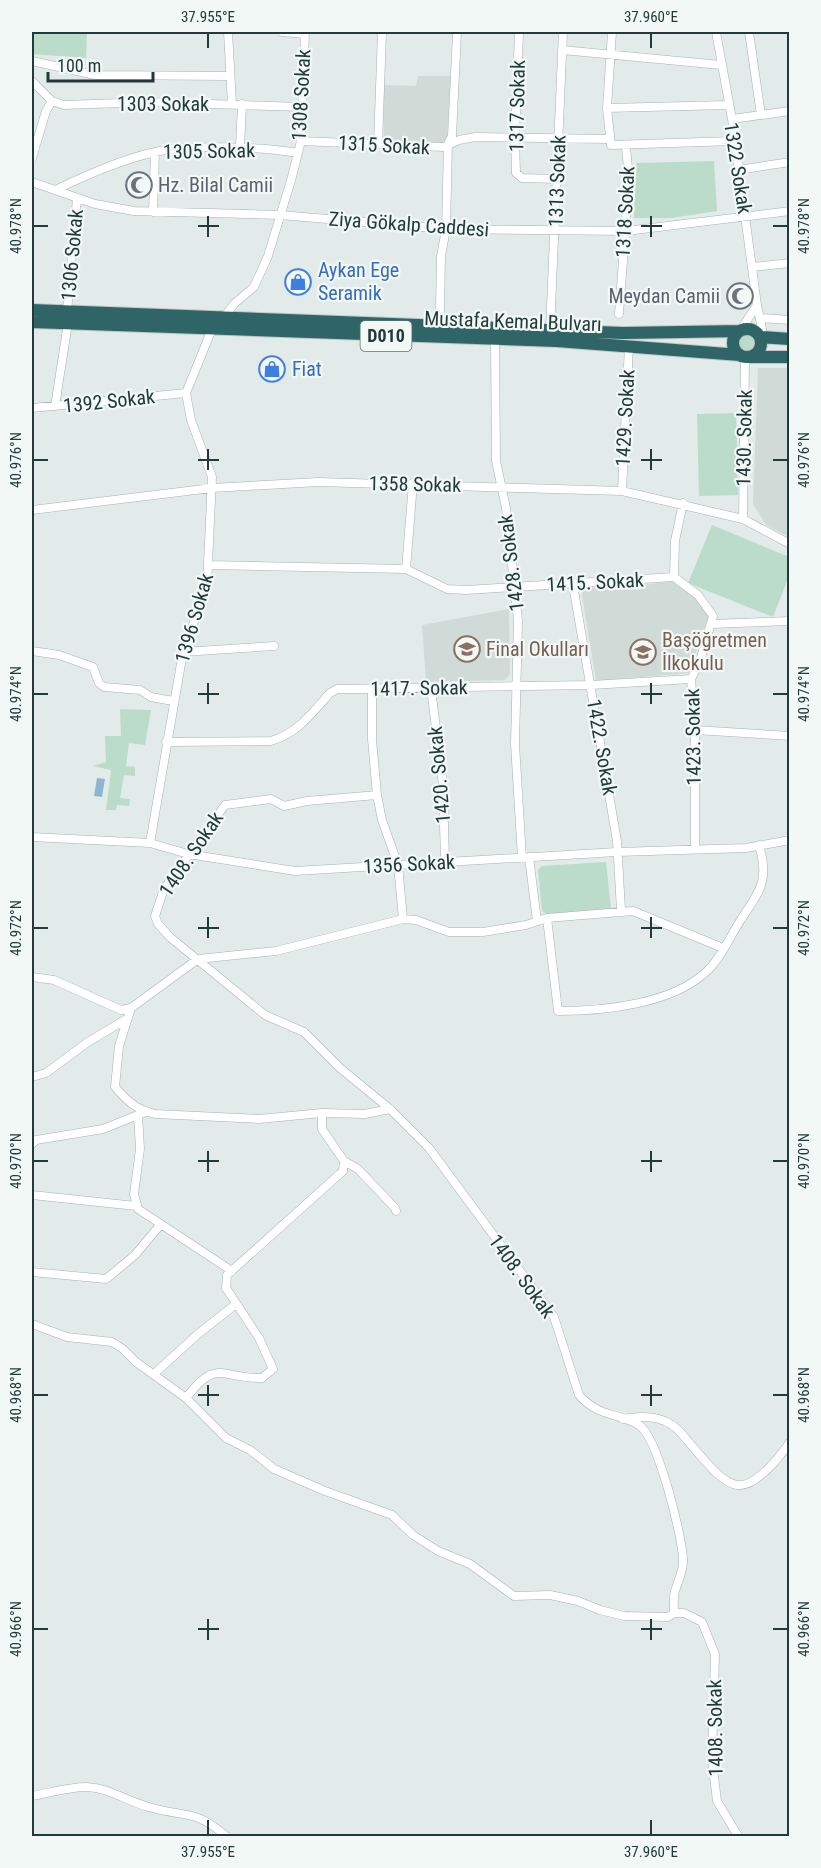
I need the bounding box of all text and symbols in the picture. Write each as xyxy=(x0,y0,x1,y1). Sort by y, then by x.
text: 37.955°E xyxy=(181,8,235,26)
text: 37.960°E xyxy=(624,8,678,26)
scale bar xyxy=(48,45,153,83)
street label: 1308 Sokak xyxy=(287,48,315,142)
text: 100 m xyxy=(57,55,101,76)
street label: 1317 Sokak xyxy=(504,60,530,152)
street label: 1303 Sokak xyxy=(117,92,209,116)
street label: 1322 Sokak xyxy=(719,121,757,215)
street label: 1315 Sokak xyxy=(337,131,431,159)
street label: 1313 Sokak xyxy=(543,135,571,227)
street label: 1305 Sokak xyxy=(163,138,255,164)
street label: 1318 Sokak xyxy=(611,165,639,259)
mosque icon: Hz. Bilal Camii xyxy=(124,170,154,200)
place label: Hz. Bilal Camii xyxy=(158,173,273,197)
text: 40.978°N xyxy=(7,198,25,254)
text: 40.978°N xyxy=(795,198,813,254)
street label: Ziya Gökalp Caddesi xyxy=(328,206,490,242)
street label: 1306 Sokak xyxy=(56,208,88,302)
place label: Aykan Ege Seramik xyxy=(318,258,399,305)
shop icon: Aykan Ege Seramik xyxy=(283,267,313,297)
mosque icon: Meydan Camii xyxy=(725,281,755,311)
place label: Meydan Camii xyxy=(609,284,720,308)
street label: Mustafa Kemal Bulvarı xyxy=(424,306,602,336)
road number: D010 xyxy=(360,321,412,351)
shop icon: Fiat xyxy=(257,354,287,384)
place label: Fiat xyxy=(292,357,322,381)
street label: 1429. Sokak xyxy=(610,369,640,467)
street label: 1392 Sokak xyxy=(62,384,156,418)
street label: 1430. Sokak xyxy=(731,389,757,487)
text: 40.976°N xyxy=(7,432,25,488)
text: 40.976°N xyxy=(795,432,813,488)
street label: 1358 Sokak xyxy=(369,471,461,497)
street label: 1428. Sokak xyxy=(493,513,529,613)
street label: 1415. Sokak xyxy=(546,567,644,597)
street label: 1396 Sokak xyxy=(170,570,218,666)
place label: Başöğretmen İlkokulu xyxy=(662,628,767,675)
school or university icon: Final Okulları xyxy=(452,634,482,664)
place label: Final Okulları xyxy=(486,637,589,661)
school or university icon: Başöğretmen İlkokulu xyxy=(628,637,658,667)
text: 40.974°N xyxy=(7,666,25,722)
text: 40.974°N xyxy=(795,666,813,722)
street label: 1417. Sokak xyxy=(370,675,468,701)
street label: 1423. Sokak xyxy=(680,688,706,786)
street label: 1422. Sokak xyxy=(582,697,622,797)
street label: 1420. Sokak xyxy=(423,725,455,825)
street label: 1408. Sokak xyxy=(154,807,228,901)
street label: 1356 Sokak xyxy=(362,850,456,878)
text: 40.972°N xyxy=(7,900,25,956)
text: 40.972°N xyxy=(795,900,813,956)
text: 40.970°N xyxy=(7,1133,25,1189)
text: 40.970°N xyxy=(795,1133,813,1189)
street label: 1408. Sokak xyxy=(484,1230,560,1322)
text: 40.968°N xyxy=(7,1367,25,1423)
text: 40.968°N xyxy=(795,1367,813,1423)
text: 40.966°N xyxy=(7,1601,25,1657)
text: 40.966°N xyxy=(795,1601,813,1657)
street label: 1408. Sokak xyxy=(702,1679,728,1777)
text: 37.955°E xyxy=(181,1843,235,1861)
text: 37.960°E xyxy=(624,1843,678,1861)

